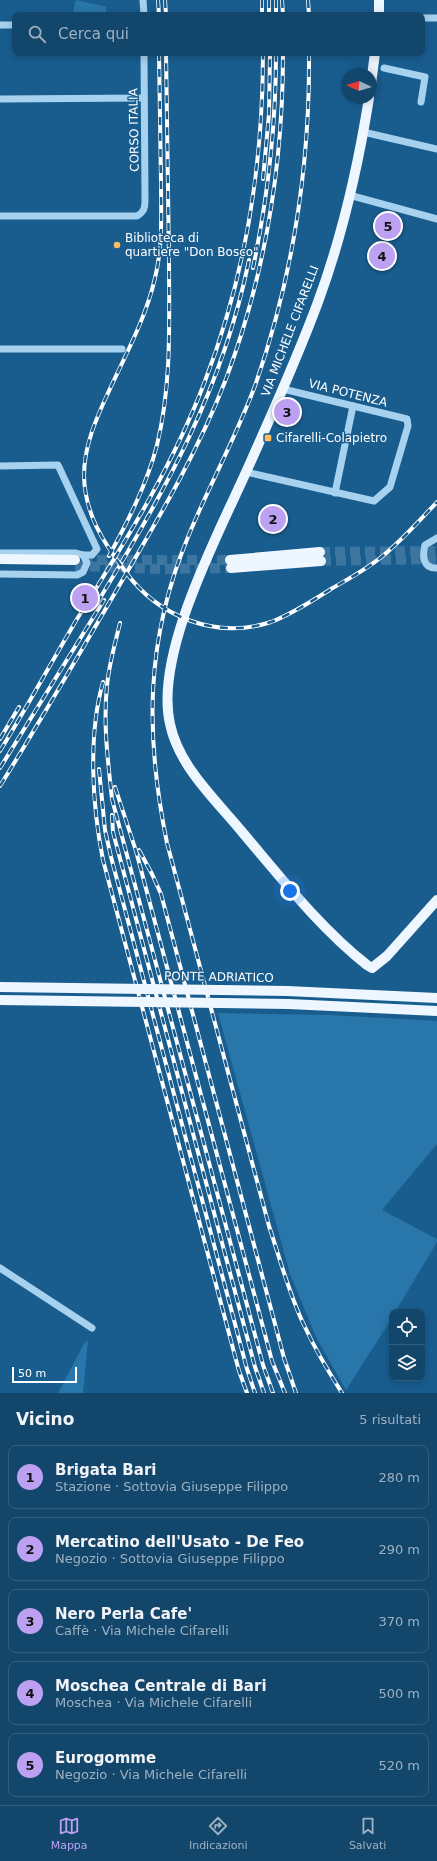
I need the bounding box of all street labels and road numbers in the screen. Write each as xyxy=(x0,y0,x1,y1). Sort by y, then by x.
street label: CORSO ITALIA xyxy=(126,87,142,172)
street label: VIA MICHELE CIFARELLI xyxy=(258,263,322,399)
street label: VIA POTENZA xyxy=(307,376,390,410)
street label: PONTE ADRIATICO xyxy=(164,969,274,985)

